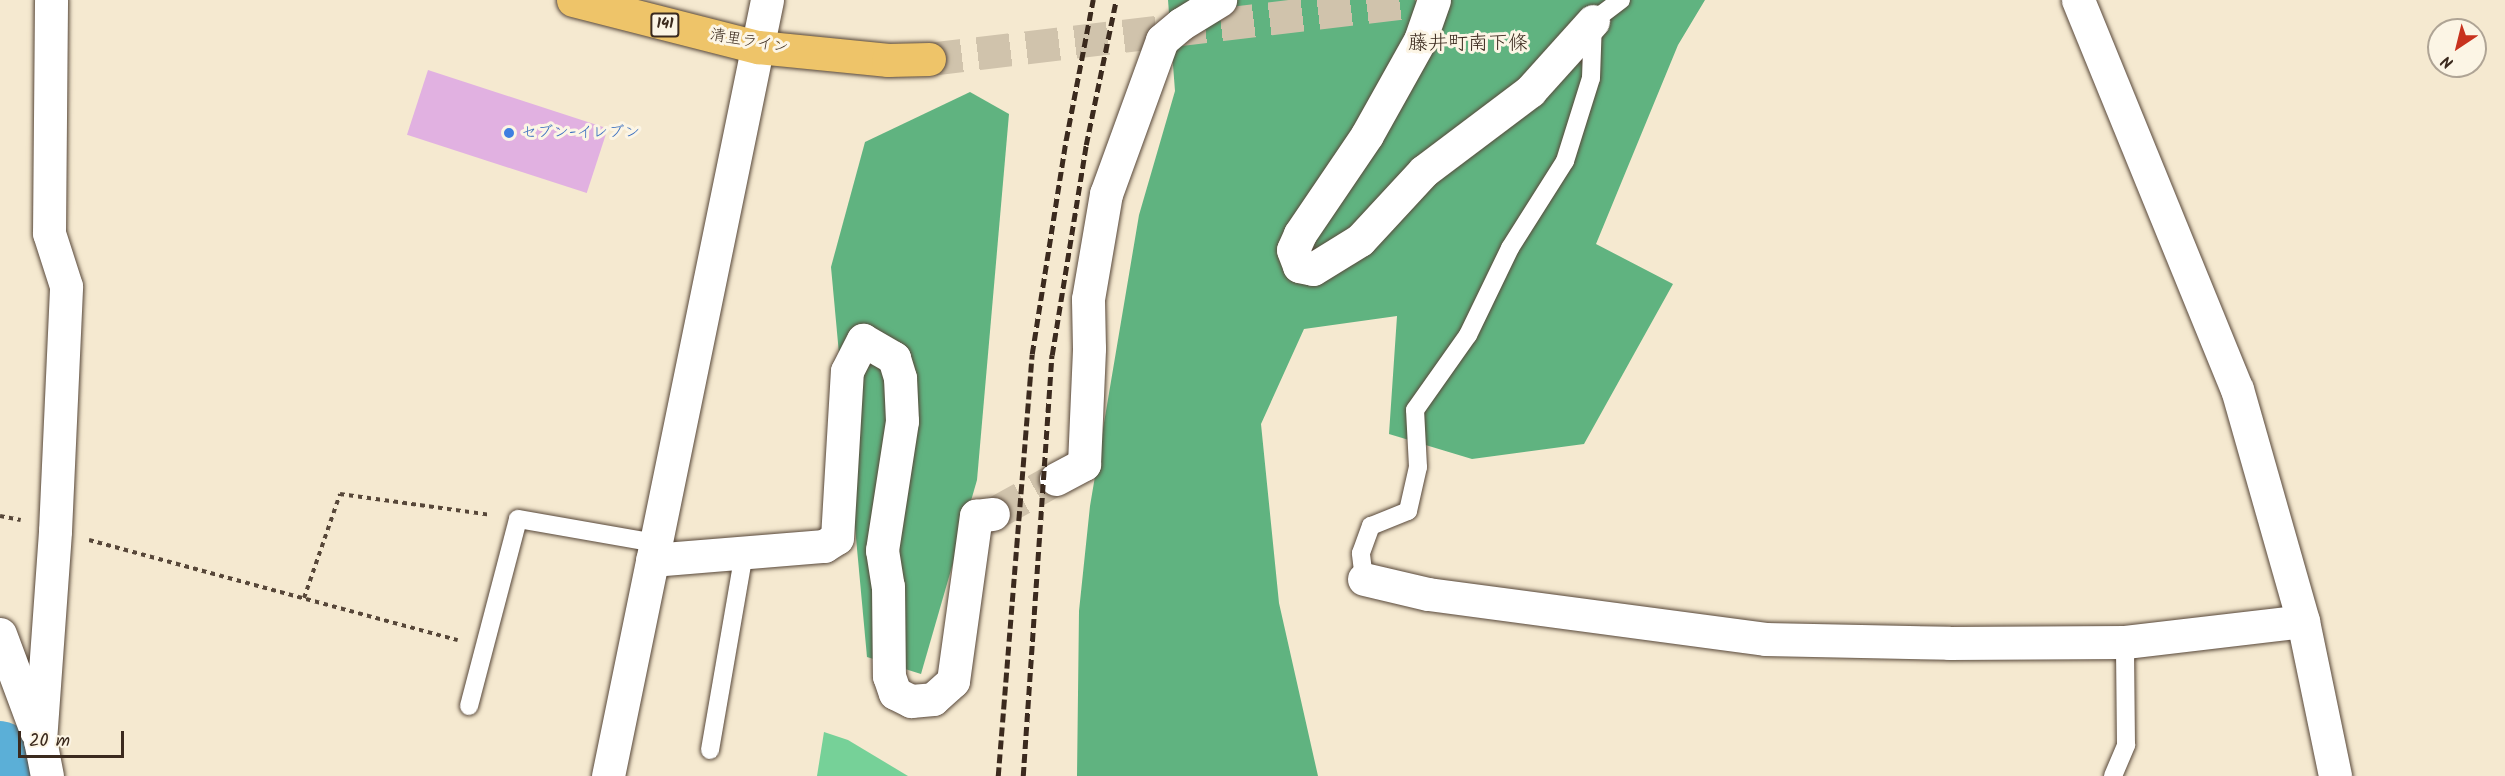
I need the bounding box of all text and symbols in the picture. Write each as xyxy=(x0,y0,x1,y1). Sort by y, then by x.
road number: 141 xyxy=(650,13,680,37)
north arrow xyxy=(2427,18,2487,78)
street label: 清里ライン xyxy=(708,26,790,58)
district label: 藤井町南下條 xyxy=(1408,32,1528,56)
text: N xyxy=(2436,48,2459,75)
place label: セブン-イレブン xyxy=(521,123,640,143)
marker: セブン-イレブン xyxy=(502,126,516,140)
scale bar xyxy=(21,719,128,757)
text: 20 m xyxy=(29,727,70,756)

